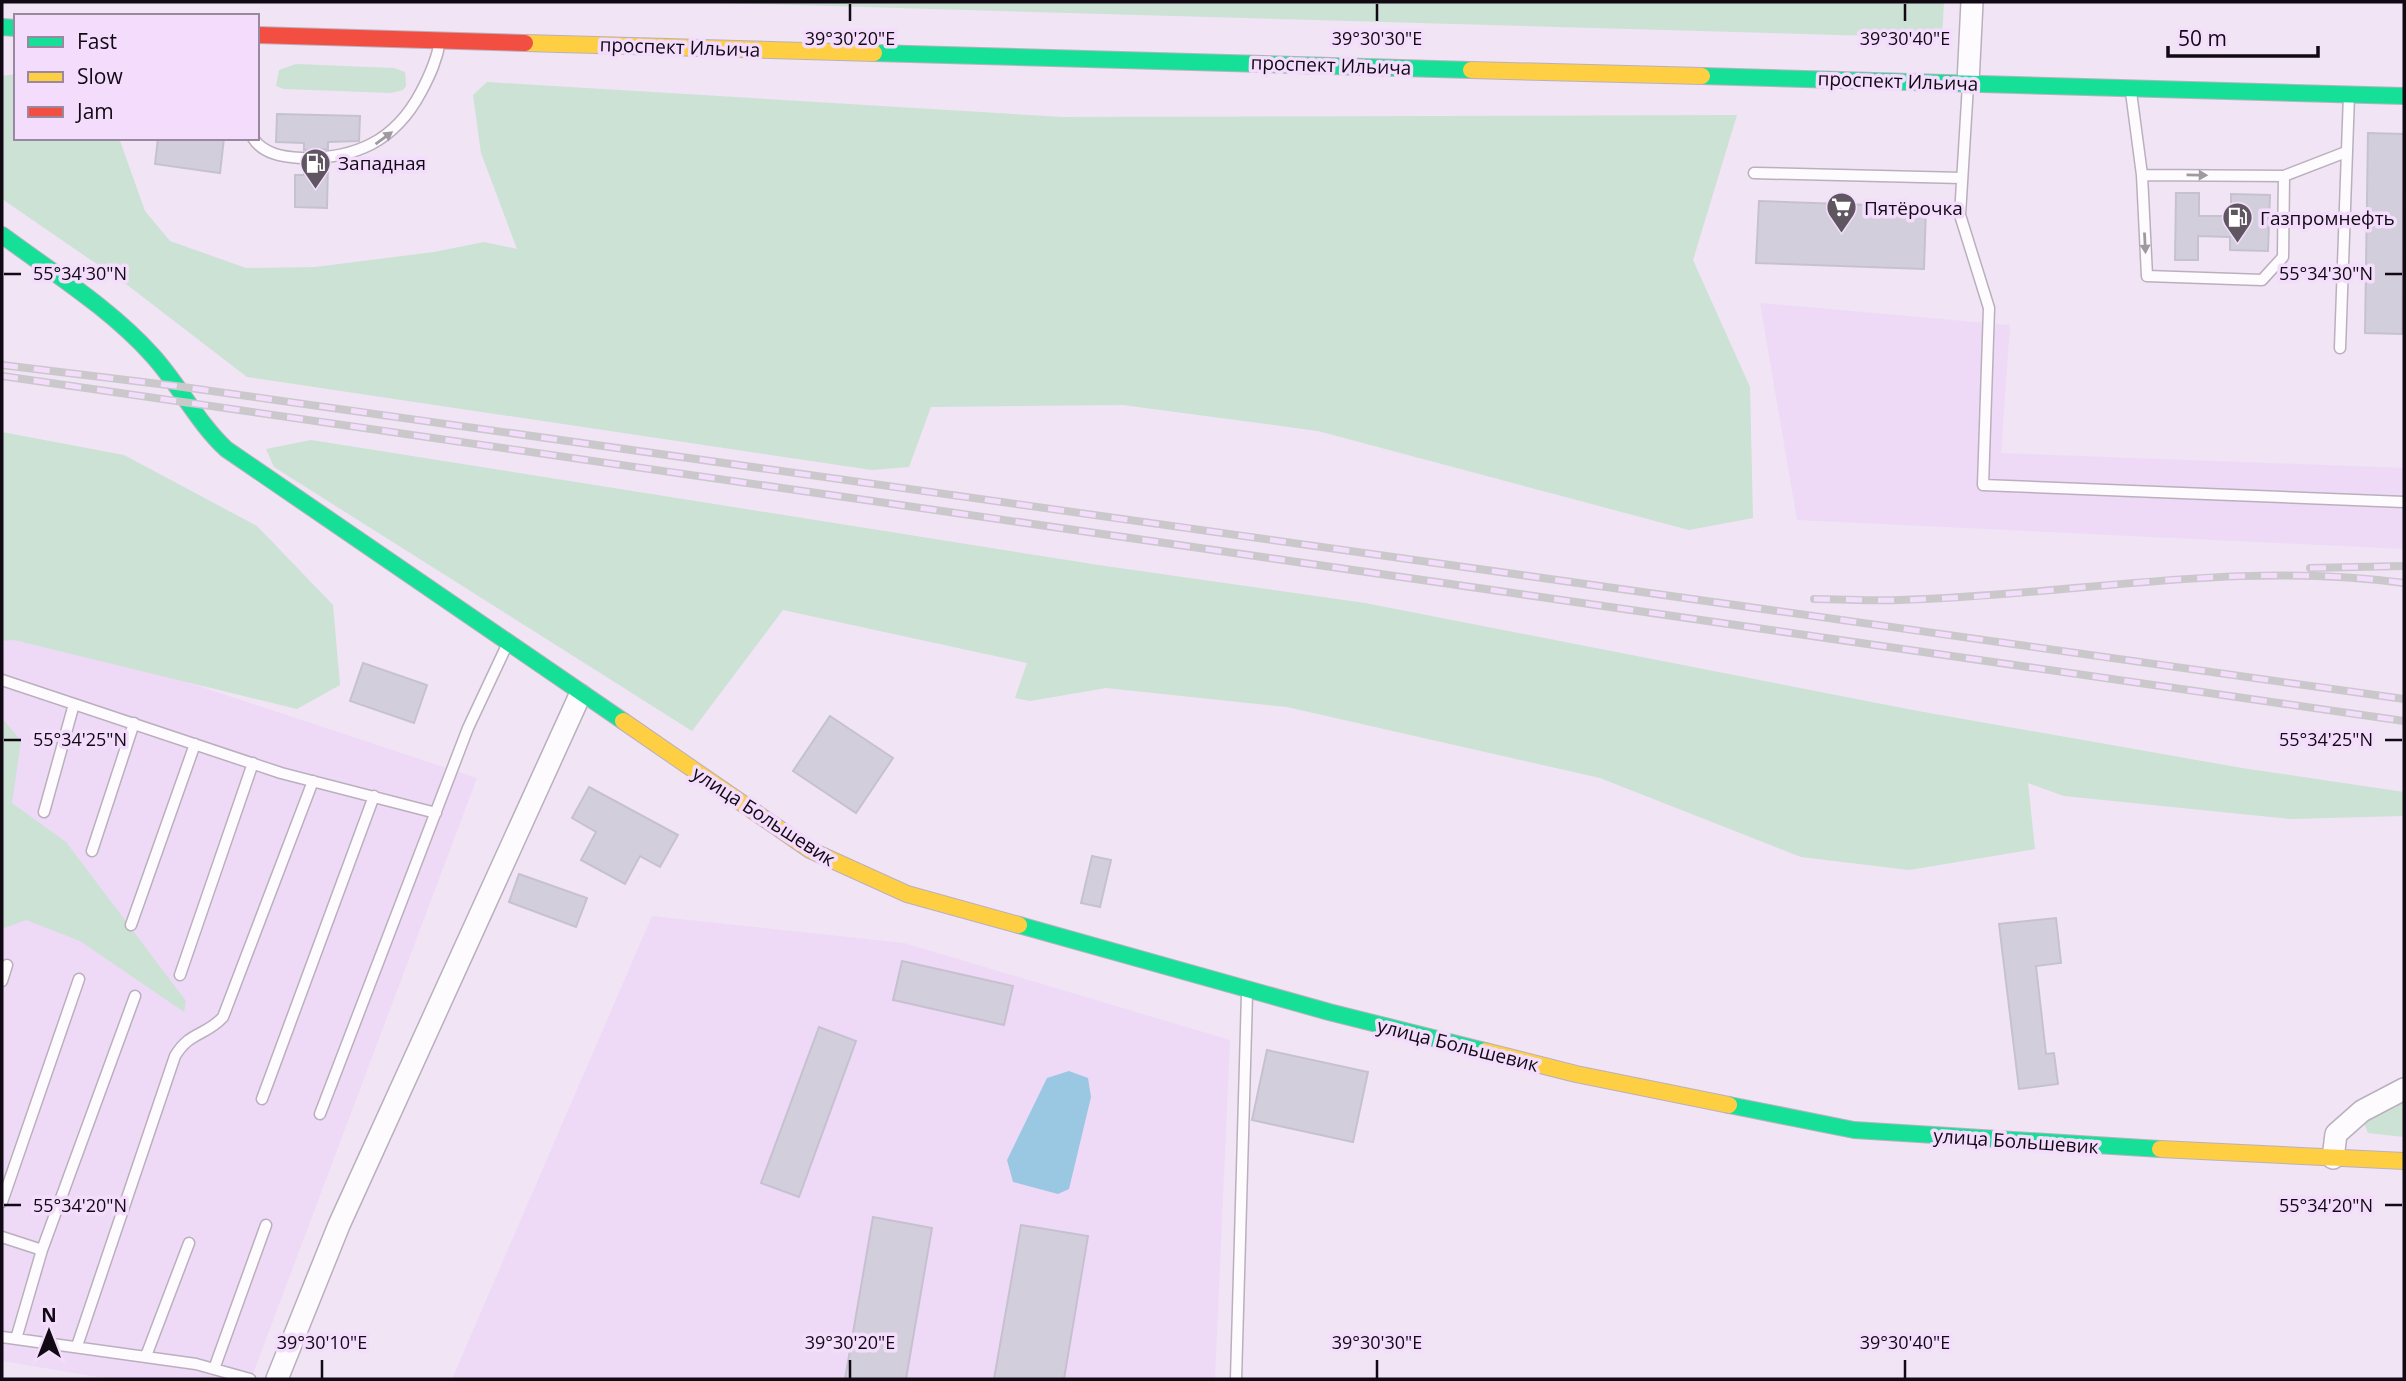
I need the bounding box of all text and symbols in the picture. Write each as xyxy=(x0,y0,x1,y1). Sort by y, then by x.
legend xyxy=(14,14,259,140)
scale bar xyxy=(2168,14,2318,58)
text: 50 m xyxy=(2178,24,2227,52)
text: 39°30'20"E xyxy=(805,26,895,50)
text: 39°30'30"E xyxy=(1332,26,1422,50)
text: 39°30'40"E xyxy=(1860,26,1950,50)
text: Fast xyxy=(77,27,117,55)
street label: проспект Ильича xyxy=(599,31,761,63)
street label: проспект Ильича xyxy=(1250,49,1412,81)
text: Slow xyxy=(77,62,123,90)
street label: проспект Ильича xyxy=(1817,65,1979,97)
text: Jam xyxy=(75,97,114,125)
one-way arrow xyxy=(374,130,392,145)
fuel station icon: Западная xyxy=(298,146,332,190)
place label: Западная xyxy=(338,150,426,176)
one-way arrow xyxy=(2186,169,2208,181)
supermarket icon: Пятёрочка xyxy=(1824,191,1858,235)
place label: Пятёрочка xyxy=(1864,195,1963,221)
fuel station icon: Газпромнефть xyxy=(2220,201,2254,245)
place label: Газпромнефть xyxy=(2260,205,2395,231)
one-way arrow xyxy=(2140,232,2151,254)
text: 55°34'30"N xyxy=(33,261,127,285)
text: 55°34'30"N xyxy=(2279,261,2373,285)
text: 55°34'25"N xyxy=(33,727,127,751)
text: 55°34'25"N xyxy=(2279,727,2373,751)
street label: улица Большевик xyxy=(688,760,841,872)
street label: улица Большевик xyxy=(1375,1012,1542,1078)
street label: улица Большевик xyxy=(1933,1122,2100,1160)
text: 55°34'20"N xyxy=(33,1193,127,1217)
text: 55°34'20"N xyxy=(2279,1193,2373,1217)
north arrow xyxy=(14,1297,84,1367)
text: N xyxy=(41,1302,57,1328)
text: 39°30'10"E xyxy=(277,1330,367,1354)
text: 39°30'20"E xyxy=(805,1330,895,1354)
text: 39°30'30"E xyxy=(1332,1330,1422,1354)
text: 39°30'40"E xyxy=(1860,1330,1950,1354)

